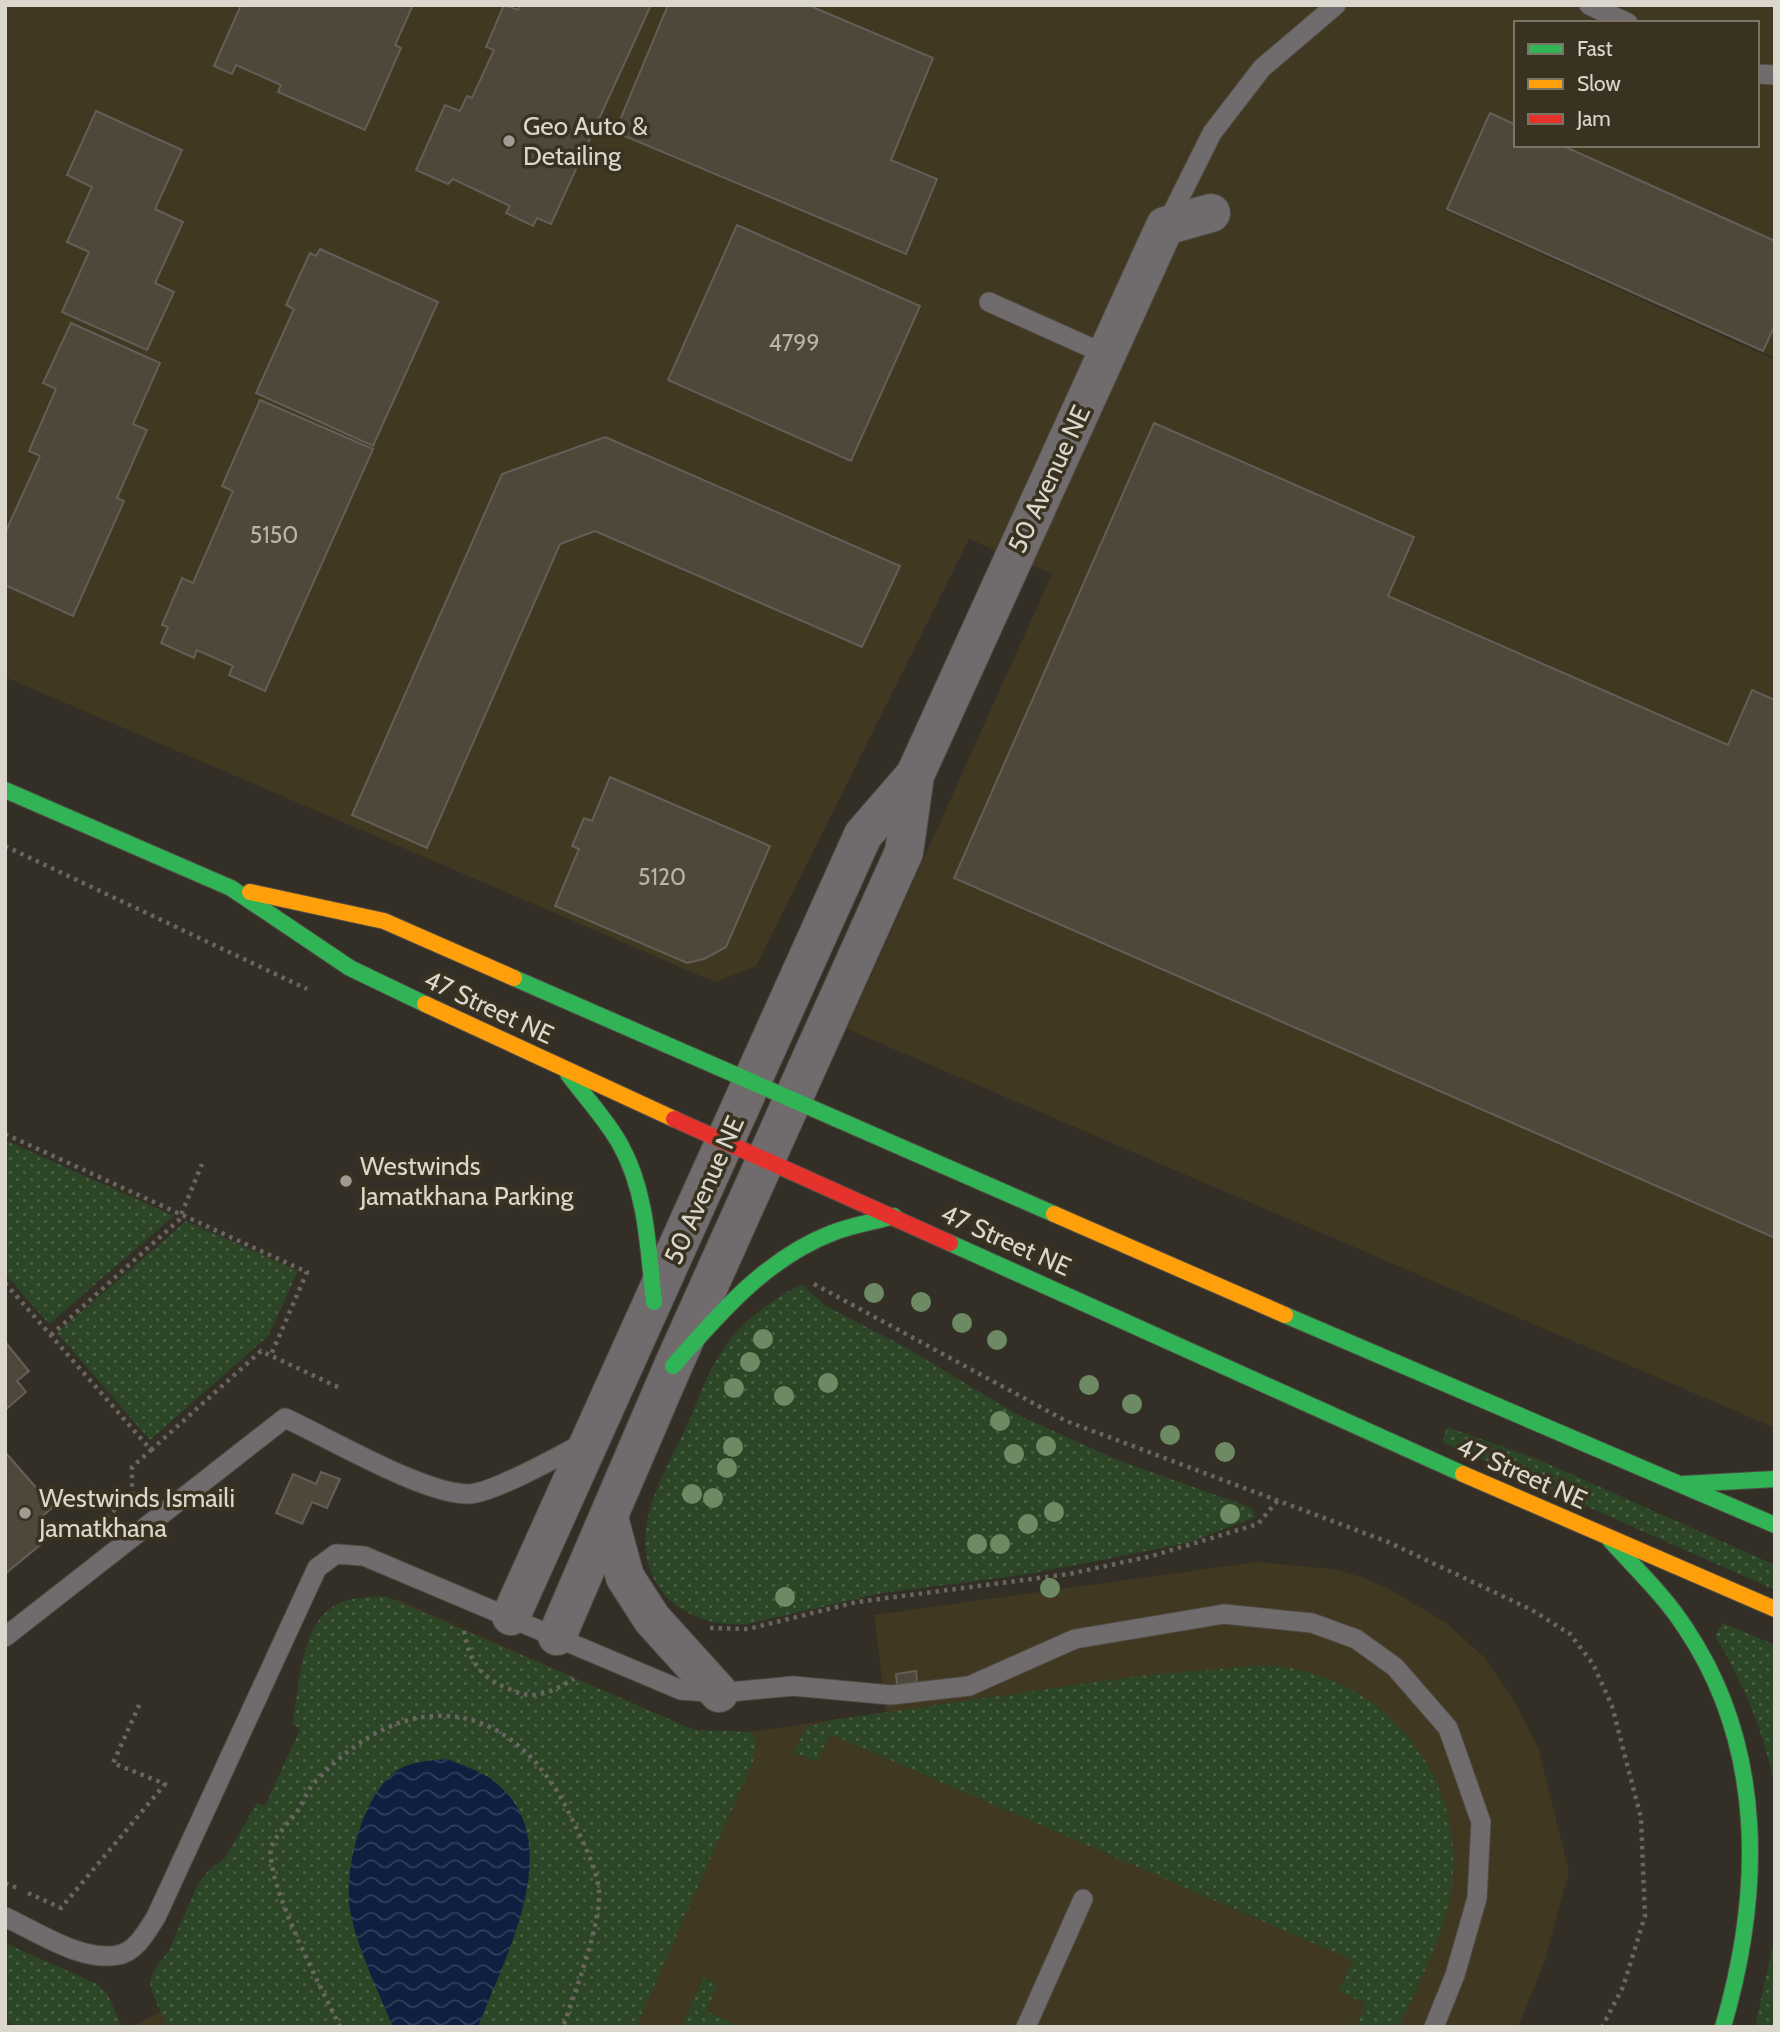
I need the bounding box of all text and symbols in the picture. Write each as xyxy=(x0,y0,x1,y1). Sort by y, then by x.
legend xyxy=(1514,21,1759,147)
text: Fast xyxy=(1577,36,1613,61)
text: Slow xyxy=(1577,71,1621,96)
text: Jam xyxy=(1576,106,1611,131)
place label: Geo Auto & Detailing xyxy=(523,110,648,172)
marker: Geo Auto & Detailing xyxy=(501,133,517,149)
house number: 4799 xyxy=(769,329,820,357)
street label: 50 Avenue NE xyxy=(1001,400,1097,558)
house number: 5150 xyxy=(250,521,298,549)
house number: 5120 xyxy=(638,863,686,891)
street label: 47 Street NE xyxy=(419,963,559,1051)
street label: 50 Avenue NE xyxy=(657,1111,751,1269)
place label: Westwinds Jamatkhana Parking xyxy=(359,1150,575,1212)
marker: Westwinds Jamatkhana Parking xyxy=(338,1173,354,1189)
street label: 47 Street NE xyxy=(936,1197,1076,1283)
street label: 47 Street NE xyxy=(1452,1430,1592,1516)
place label: Westwinds Ismaili Jamatkhana xyxy=(38,1482,235,1544)
marker: Westwinds Ismaili Jamatkhana xyxy=(17,1505,33,1521)

